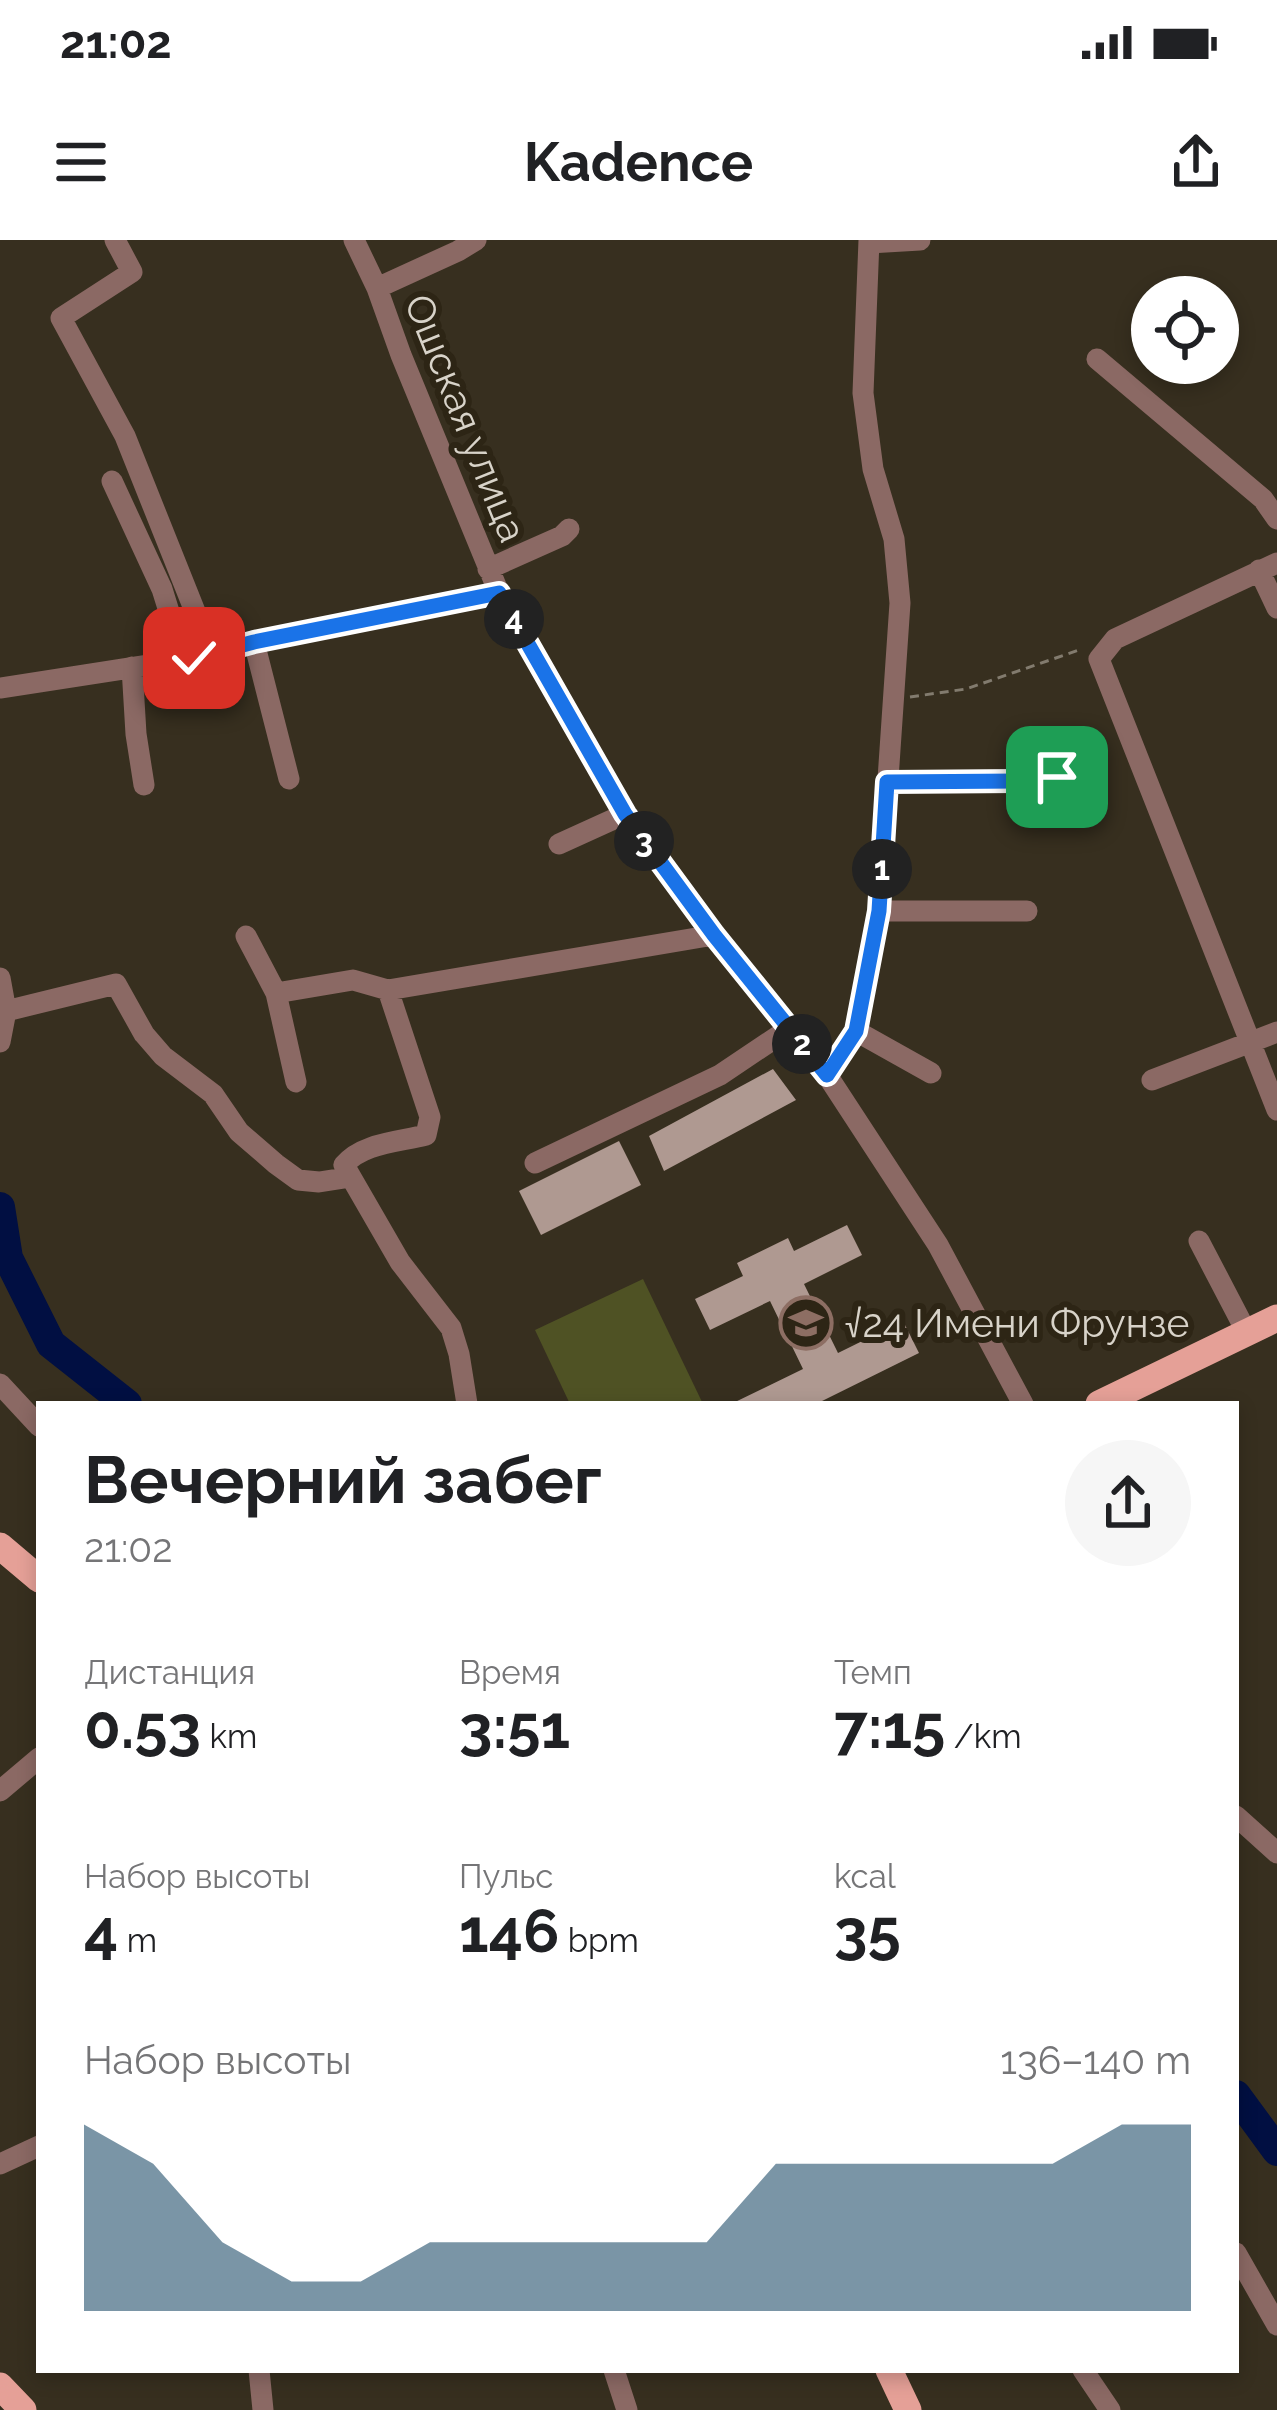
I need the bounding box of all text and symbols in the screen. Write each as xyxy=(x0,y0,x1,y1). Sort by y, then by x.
text: 21:02 xyxy=(60,16,172,69)
icon: menu xyxy=(48,129,114,195)
icon: share xyxy=(1163,129,1229,195)
text: Kadence xyxy=(524,130,753,194)
map controls xyxy=(1131,276,1239,384)
button: locate xyxy=(1131,276,1239,384)
street label: Ошская улица xyxy=(395,288,537,548)
pin: 4 xyxy=(484,589,544,649)
text: 4 xyxy=(505,599,523,638)
pin xyxy=(143,607,245,709)
icon: check xyxy=(161,625,227,691)
pin xyxy=(1006,726,1108,828)
icon: arrive xyxy=(1024,744,1090,810)
pin: 3 xyxy=(614,811,674,871)
text: 3 xyxy=(635,821,653,860)
pin: 1 xyxy=(852,839,912,899)
text: 1 xyxy=(874,849,890,888)
pin: 2 xyxy=(772,1014,832,1074)
text: 2 xyxy=(793,1024,811,1063)
school or university icon: √24 Имени Фрунзе xyxy=(778,1295,834,1351)
place label: √24 Имени Фрунзе xyxy=(845,1300,1189,1346)
button: share xyxy=(1065,1440,1191,1566)
text: Вечерний забег xyxy=(84,1441,602,1518)
text: 21:02 xyxy=(84,1525,173,1571)
text: Дистанция xyxy=(84,1653,255,1692)
text: Время xyxy=(459,1653,561,1692)
text: Темп xyxy=(834,1653,912,1692)
text: 0.53 xyxy=(84,1692,201,1762)
text: 3:51 xyxy=(459,1692,570,1762)
text: 7:15 xyxy=(834,1692,945,1762)
text: km xyxy=(201,1717,257,1756)
text: /km xyxy=(945,1717,1022,1756)
text: Набор высоты xyxy=(84,1857,310,1896)
text: Пульс xyxy=(459,1857,553,1896)
text: kcal xyxy=(834,1857,896,1896)
text: 4 xyxy=(84,1896,118,1966)
text: 146 xyxy=(459,1896,559,1966)
text: 35 xyxy=(834,1896,901,1966)
text: m xyxy=(118,1921,157,1960)
text: bpm xyxy=(559,1921,639,1960)
text: Набор высоты xyxy=(84,2037,352,2083)
text: 136–140 m xyxy=(1000,2037,1191,2083)

